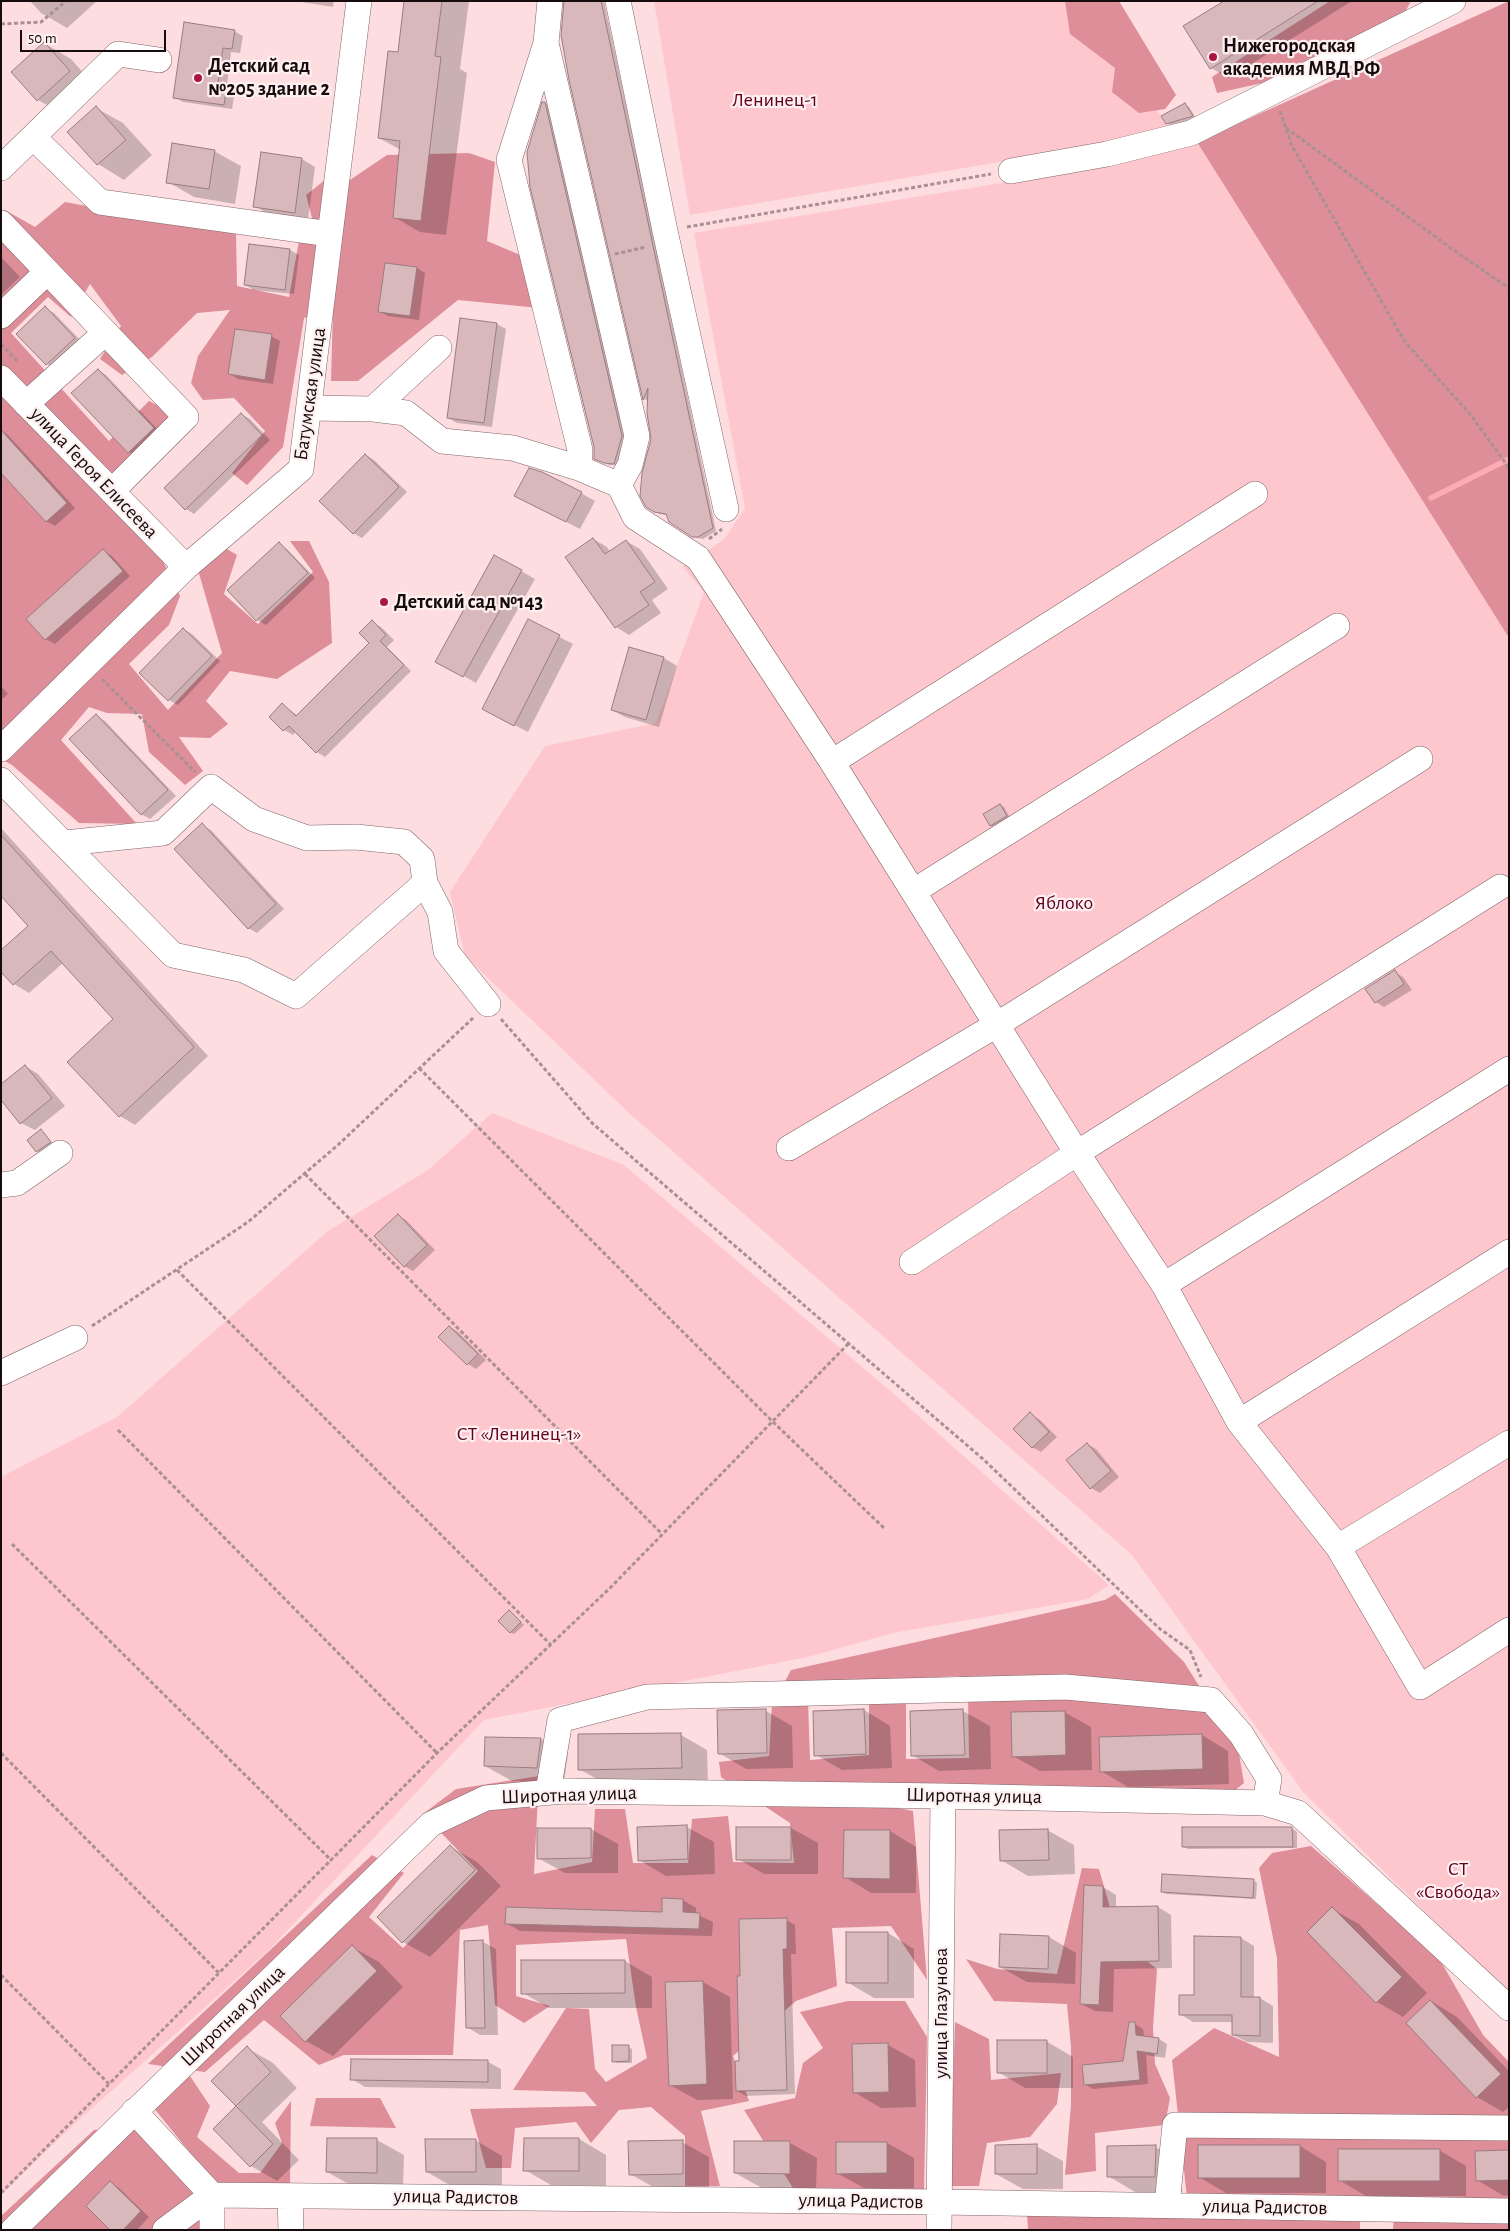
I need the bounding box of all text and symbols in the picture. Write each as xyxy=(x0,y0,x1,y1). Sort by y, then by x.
scale bar xyxy=(22,20,169,52)
text: 50 m xyxy=(28,31,57,46)
place label: Нижегородская академия МВД РФ xyxy=(1223,34,1380,81)
marker: Нижегородская академия МВД РФ xyxy=(1207,51,1219,63)
place label: Детский сад №205 здание 2 xyxy=(208,54,330,101)
marker: Детский сад №205 здание 2 xyxy=(192,72,204,84)
park label: Ленинец-1 xyxy=(732,88,818,112)
street label: Батумская улица xyxy=(289,326,331,462)
street label: улица Героя Елисеева xyxy=(25,402,163,544)
place label: Детский сад №143 xyxy=(394,590,543,614)
marker: Детский сад №143 xyxy=(378,596,390,608)
park label: Яблоко xyxy=(1035,891,1093,915)
park label: СТ «Ленинец-1» xyxy=(456,1422,582,1446)
street label: Широтная улица xyxy=(501,1781,637,1809)
street label: Широтная улица xyxy=(906,1783,1042,1809)
park label: СТ «Свобода» xyxy=(1416,1857,1500,1904)
street label: улица Глазунова xyxy=(929,1948,953,2078)
street label: Широтная улица xyxy=(176,1960,290,2072)
street label: улица Радистов xyxy=(394,2184,518,2210)
street label: улица Радистов xyxy=(799,2188,923,2214)
street label: улица Радистов xyxy=(1203,2194,1327,2220)

